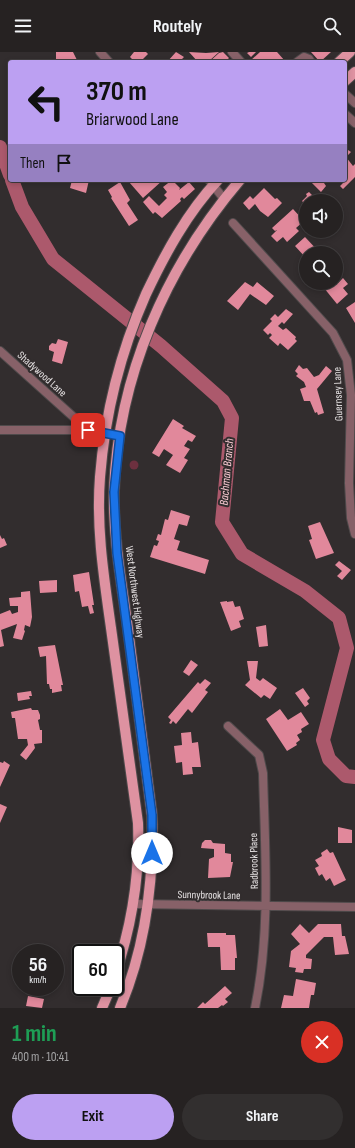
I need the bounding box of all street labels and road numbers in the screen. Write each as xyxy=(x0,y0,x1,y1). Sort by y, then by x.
street label: Shadywood Lane xyxy=(15,349,69,399)
street label: Guernsey Lane xyxy=(331,367,345,421)
street label: West Northwest Highway xyxy=(123,545,147,640)
street label: Radbrook Place xyxy=(247,833,261,889)
street label: Sunnybrook Lane xyxy=(177,888,241,902)

